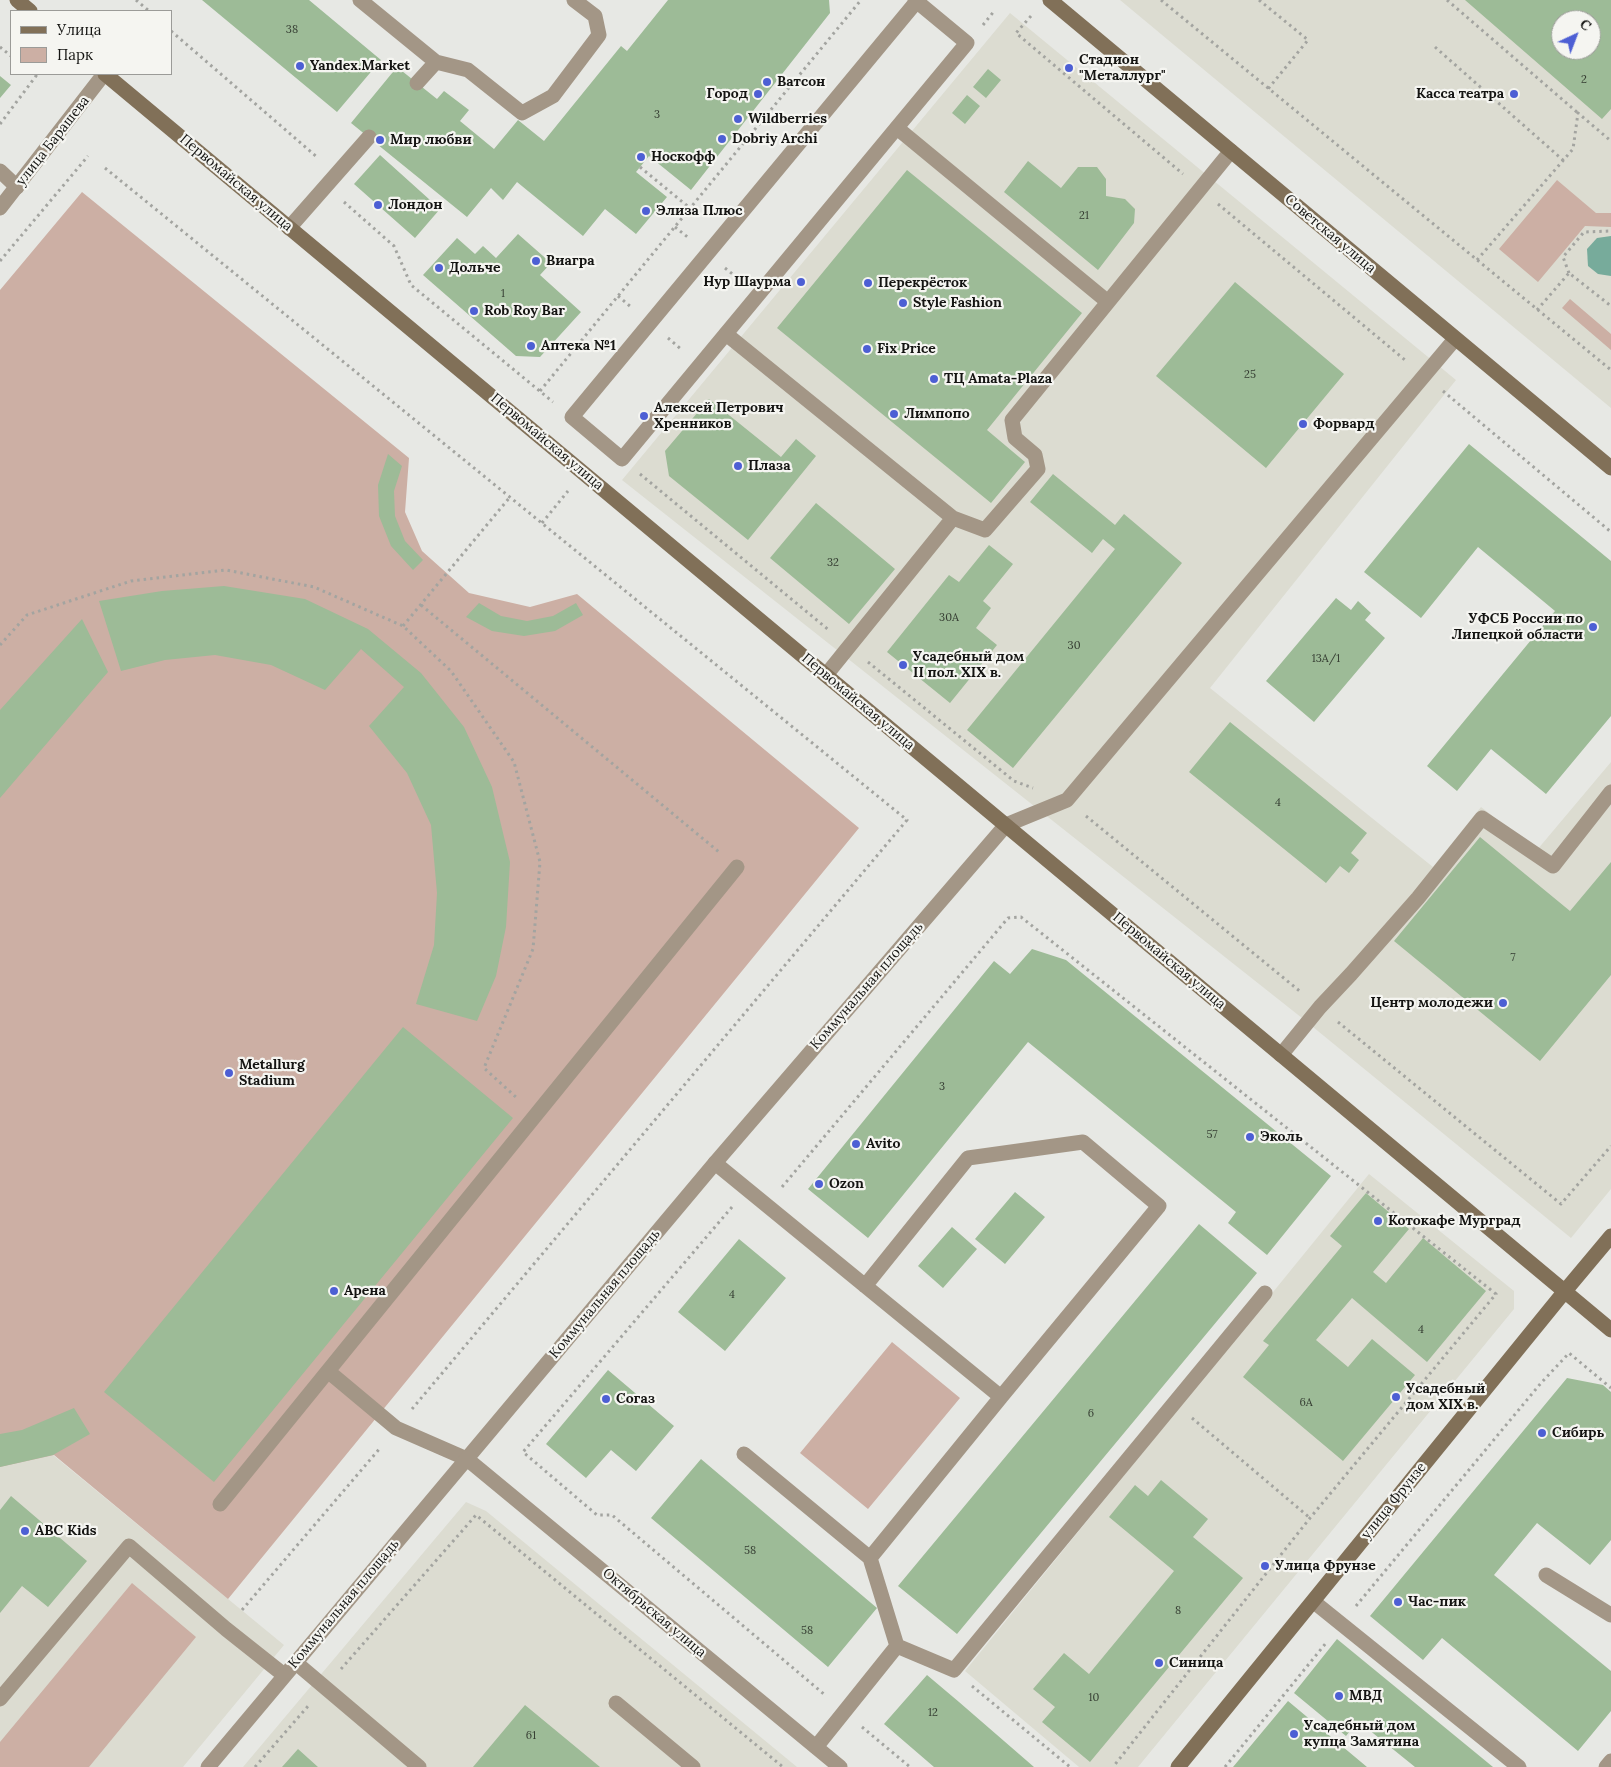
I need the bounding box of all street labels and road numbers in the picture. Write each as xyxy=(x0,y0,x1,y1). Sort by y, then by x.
street label: улица Барашева xyxy=(13,93,93,189)
street label: Первомайская улица xyxy=(176,131,296,235)
street label: Советская улица xyxy=(1281,191,1379,277)
street label: Первомайская улица xyxy=(487,390,607,494)
street label: Первомайская улица xyxy=(798,650,918,754)
street label: Первомайская улица xyxy=(1109,909,1229,1013)
street label: Коммунальная площадь xyxy=(807,919,927,1053)
street label: Коммунальная площадь xyxy=(546,1226,664,1362)
street label: улица Фрунзе xyxy=(1358,1459,1430,1543)
street label: Коммунальная площадь xyxy=(285,1536,403,1672)
street label: Октябрьская улица xyxy=(599,1565,709,1661)

